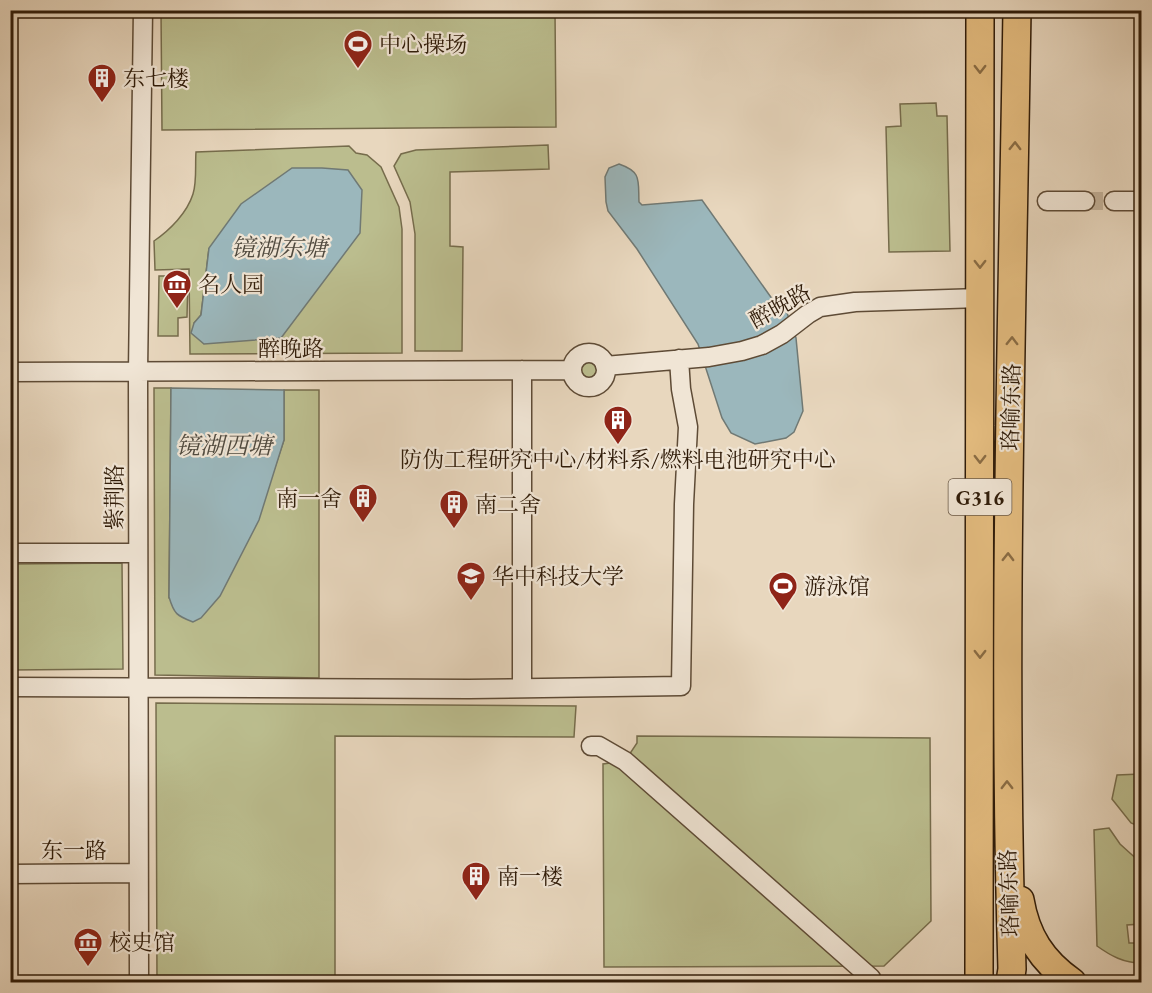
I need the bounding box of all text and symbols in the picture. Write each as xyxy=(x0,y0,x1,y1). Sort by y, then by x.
sports icon: 中心操场 xyxy=(342,28,374,70)
place label: 中心操场 xyxy=(379,30,467,59)
building icon: 东七楼 xyxy=(86,62,118,104)
place label: 东七楼 xyxy=(123,64,189,93)
one-way arrow xyxy=(974,64,986,73)
one-way arrow xyxy=(1009,141,1021,150)
water label: 镜湖东塘 xyxy=(231,232,331,263)
one-way arrow xyxy=(974,259,986,268)
museum icon: 名人园 xyxy=(161,268,193,310)
place label: 名人园 xyxy=(198,270,264,299)
street label: 醉晚路 xyxy=(744,277,816,335)
street label: 醉晚路 xyxy=(258,334,324,363)
one-way arrow xyxy=(1006,336,1018,345)
street label: 珞喻东路 xyxy=(996,363,1026,451)
building icon: 防伪工程研究中心/材料系/燃料电池研究中心 xyxy=(602,404,634,446)
water label: 镜湖西塘 xyxy=(176,430,276,461)
place label: 防伪工程研究中心/材料系/燃料电池研究中心 xyxy=(400,445,836,474)
one-way arrow xyxy=(974,454,986,463)
street label: 紫荆路 xyxy=(100,464,129,530)
road number: G316 xyxy=(948,479,1012,515)
building icon: 南一舍 xyxy=(347,482,379,524)
place label: 南一舍 xyxy=(276,484,342,513)
building icon: 南二舍 xyxy=(438,488,470,530)
place label: 南二舍 xyxy=(475,490,541,519)
one-way arrow xyxy=(1002,552,1015,561)
school or university icon: 华中科技大学 xyxy=(455,560,487,602)
place label: 华中科技大学 xyxy=(492,562,624,591)
sports icon: 游泳馆 xyxy=(767,570,799,612)
place label: 游泳馆 xyxy=(804,572,870,601)
one-way arrow xyxy=(974,649,986,658)
one-way arrow xyxy=(1001,780,1013,789)
street label: 东一路 xyxy=(41,836,107,865)
street label: 珞喻东路 xyxy=(993,849,1025,937)
building icon: 南一楼 xyxy=(460,860,492,902)
place label: 南一楼 xyxy=(497,862,563,891)
museum icon: 校史馆 xyxy=(72,926,104,968)
place label: 校史馆 xyxy=(109,928,175,957)

